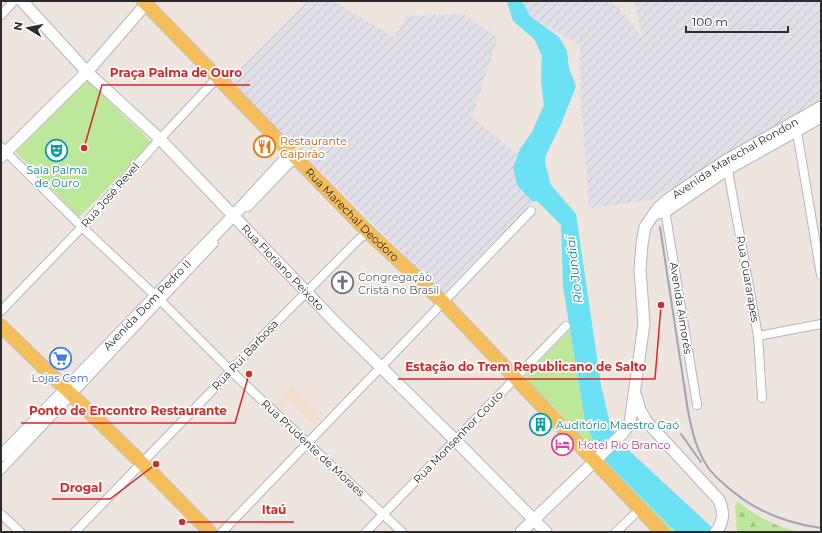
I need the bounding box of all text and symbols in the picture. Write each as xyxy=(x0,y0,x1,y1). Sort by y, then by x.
north arrow xyxy=(8,8,48,48)
scale bar xyxy=(686,8,788,34)
text: 100 m xyxy=(692,14,728,29)
text: N xyxy=(10,21,26,32)
callout: Praça Palma de Ouro xyxy=(102,61,250,85)
text: Praça Palma de Ouro xyxy=(110,65,242,80)
street label: Avenida Marechal Rondon xyxy=(669,114,801,202)
restaurant icon: Restaurante Caipirão xyxy=(252,134,278,160)
place label: Restaurante Caipirão xyxy=(280,134,347,161)
theatre icon: Sala Palma de Ouro xyxy=(44,137,70,163)
street label: Rua José Revel xyxy=(78,159,142,231)
place label: Sala Palma de Ouro xyxy=(27,163,87,190)
street label: Rua Marechal Deodoro xyxy=(302,165,402,264)
street label: Rua Floriano Peixoto xyxy=(238,221,327,313)
water label: Rio Jundiaí xyxy=(562,234,586,304)
street label: Rua Guararapes xyxy=(734,235,763,324)
street label: Avenida Dom Pedro II xyxy=(100,257,194,353)
street label: Avenida Aimorés xyxy=(667,261,695,356)
church icon: Congregação Cristã no Brasil xyxy=(330,270,356,296)
place label: Congregação Cristã no Brasil xyxy=(358,270,439,297)
street label: Rua Rui Barbosa xyxy=(209,317,281,393)
supermarket icon: Lojas Cem xyxy=(47,345,73,371)
callout: Estação do Trem Republicano de Salto xyxy=(398,355,655,379)
text: Estação do Trem Republicano de Salto xyxy=(405,359,647,374)
place label: Lojas Cem xyxy=(32,371,88,385)
street label: Rua Monsenhor Couto xyxy=(410,388,506,486)
street label: Rua Prudente de Moraes xyxy=(258,396,368,500)
callout: Ponto de Encontro Restaurante xyxy=(21,399,235,423)
text: Ponto de Encontro Restaurante xyxy=(29,403,227,418)
building icon: Auditório Maestro Gaó xyxy=(528,412,554,438)
place label: Auditório Maestro Gaó xyxy=(556,418,679,432)
hotel icon: Hotel Rio Branco xyxy=(549,432,575,458)
place label: Hotel Rio Branco xyxy=(578,438,671,452)
callout: Drogal xyxy=(52,475,110,499)
text: Drogal xyxy=(60,480,102,495)
callout: Itaú xyxy=(254,498,294,522)
text: Itaú xyxy=(262,502,286,517)

